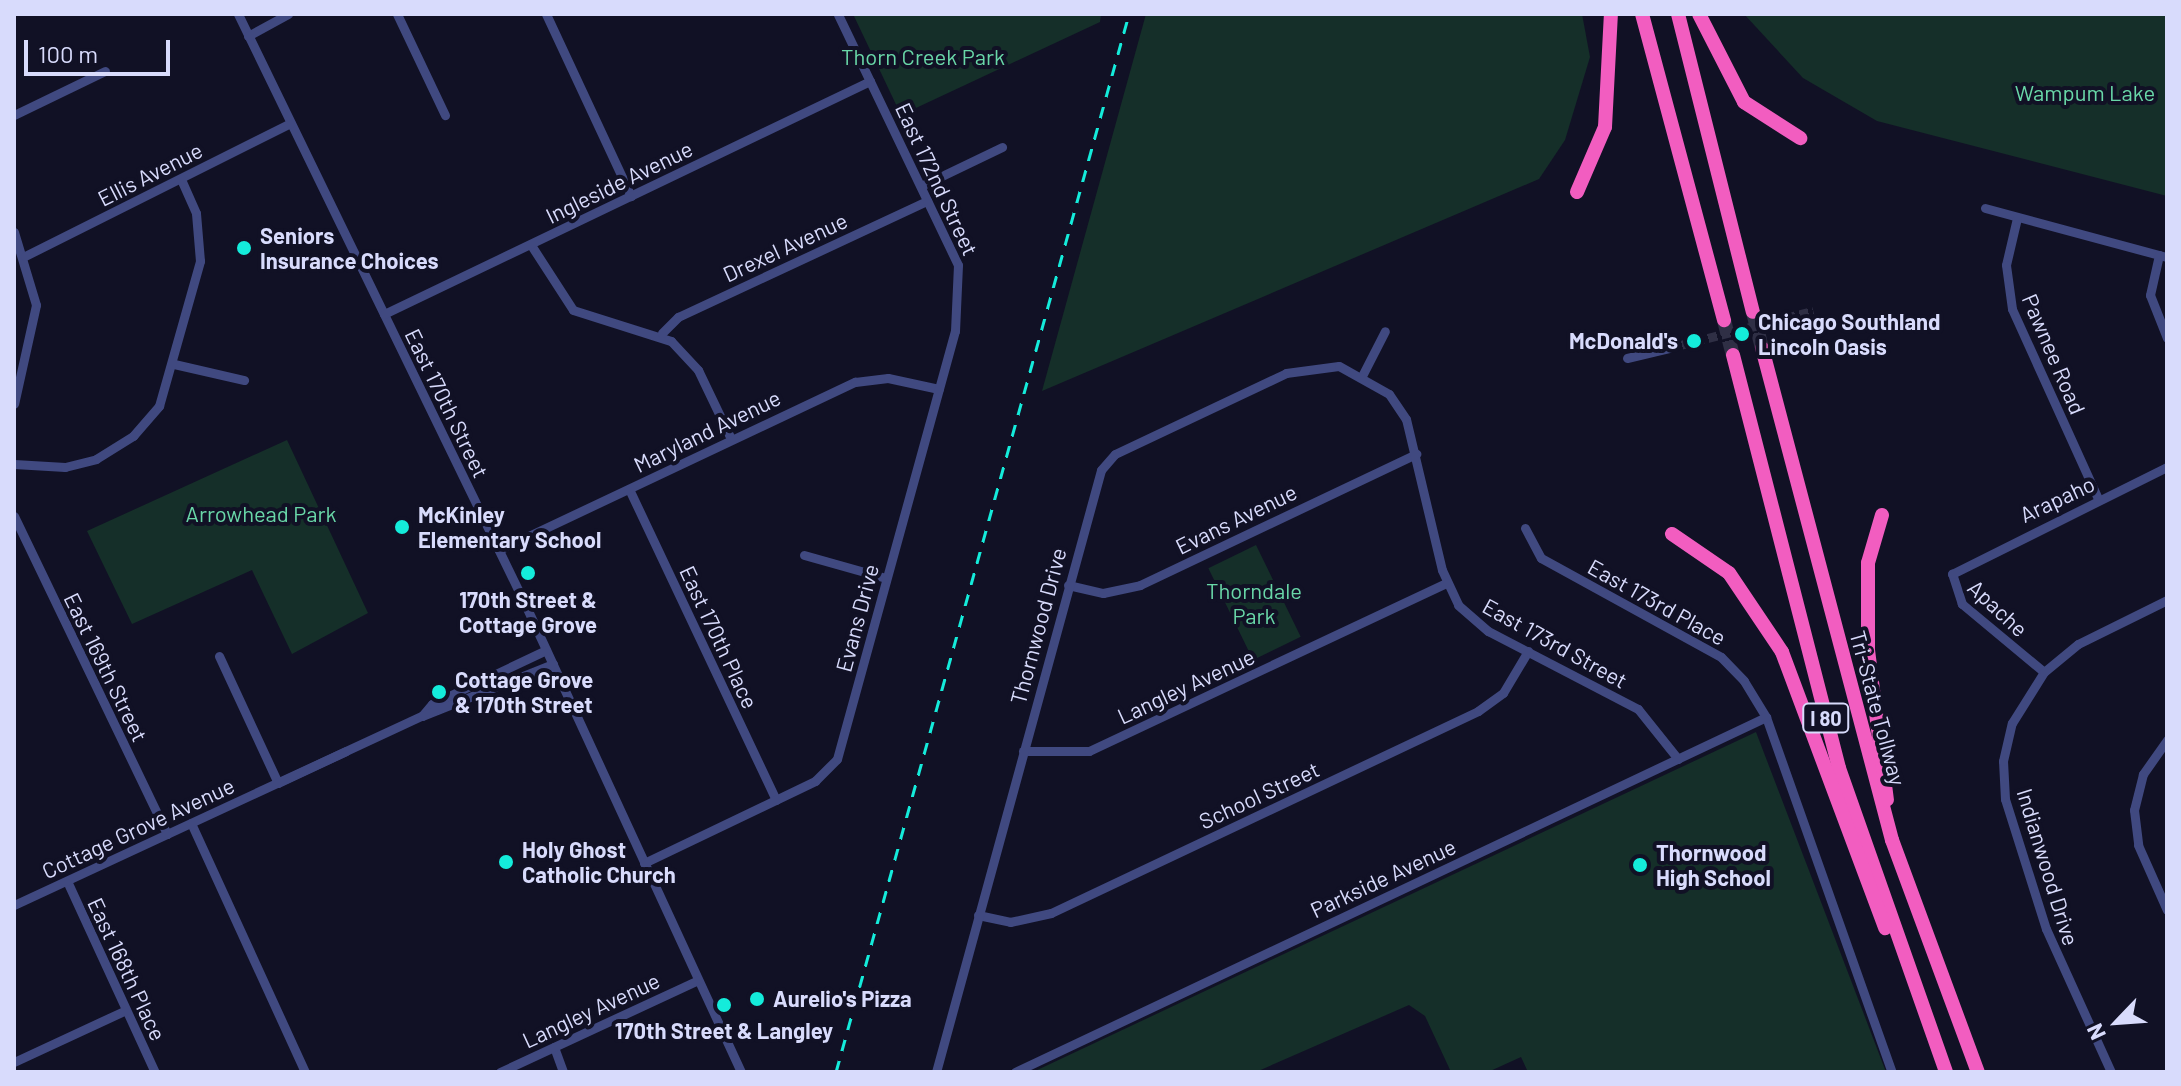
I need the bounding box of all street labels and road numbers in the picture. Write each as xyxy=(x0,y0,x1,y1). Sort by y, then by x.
street label: East 172nd Street xyxy=(890,98,984,260)
street label: Ingleside Avenue xyxy=(541,135,697,229)
street label: Ellis Avenue xyxy=(93,136,207,212)
street label: Drexel Avenue xyxy=(719,207,851,287)
street label: Pawnee Road xyxy=(2017,290,2091,418)
street label: East 170th Street xyxy=(400,324,494,482)
street label: Maryland Avenue xyxy=(629,384,785,478)
street label: Arapaho xyxy=(2015,470,2099,528)
street label: Evans Avenue xyxy=(1171,478,1301,560)
street label: Thornwood Drive xyxy=(1004,545,1072,707)
street label: East 173rd Place xyxy=(1583,553,1731,651)
street label: East 170th Place xyxy=(674,561,764,713)
street label: Evans Drive xyxy=(830,561,884,675)
street label: Apache xyxy=(1963,574,2033,642)
street label: East 169th Street xyxy=(59,588,153,746)
street label: East 173rd Street xyxy=(1478,592,1632,694)
street label: Tri-State Tollway xyxy=(1845,628,1911,788)
street label: Langley Avenue xyxy=(1113,643,1259,729)
road number: I 80 xyxy=(1802,702,1850,734)
street label: School Street xyxy=(1195,756,1323,834)
street label: Cottage Grove Avenue xyxy=(38,772,238,884)
street label: Indianwood Drive xyxy=(2012,785,2084,949)
street label: Parkside Avenue xyxy=(1306,833,1460,923)
street label: East 168th Place xyxy=(82,893,172,1045)
street label: Langley Avenue xyxy=(518,967,664,1053)

